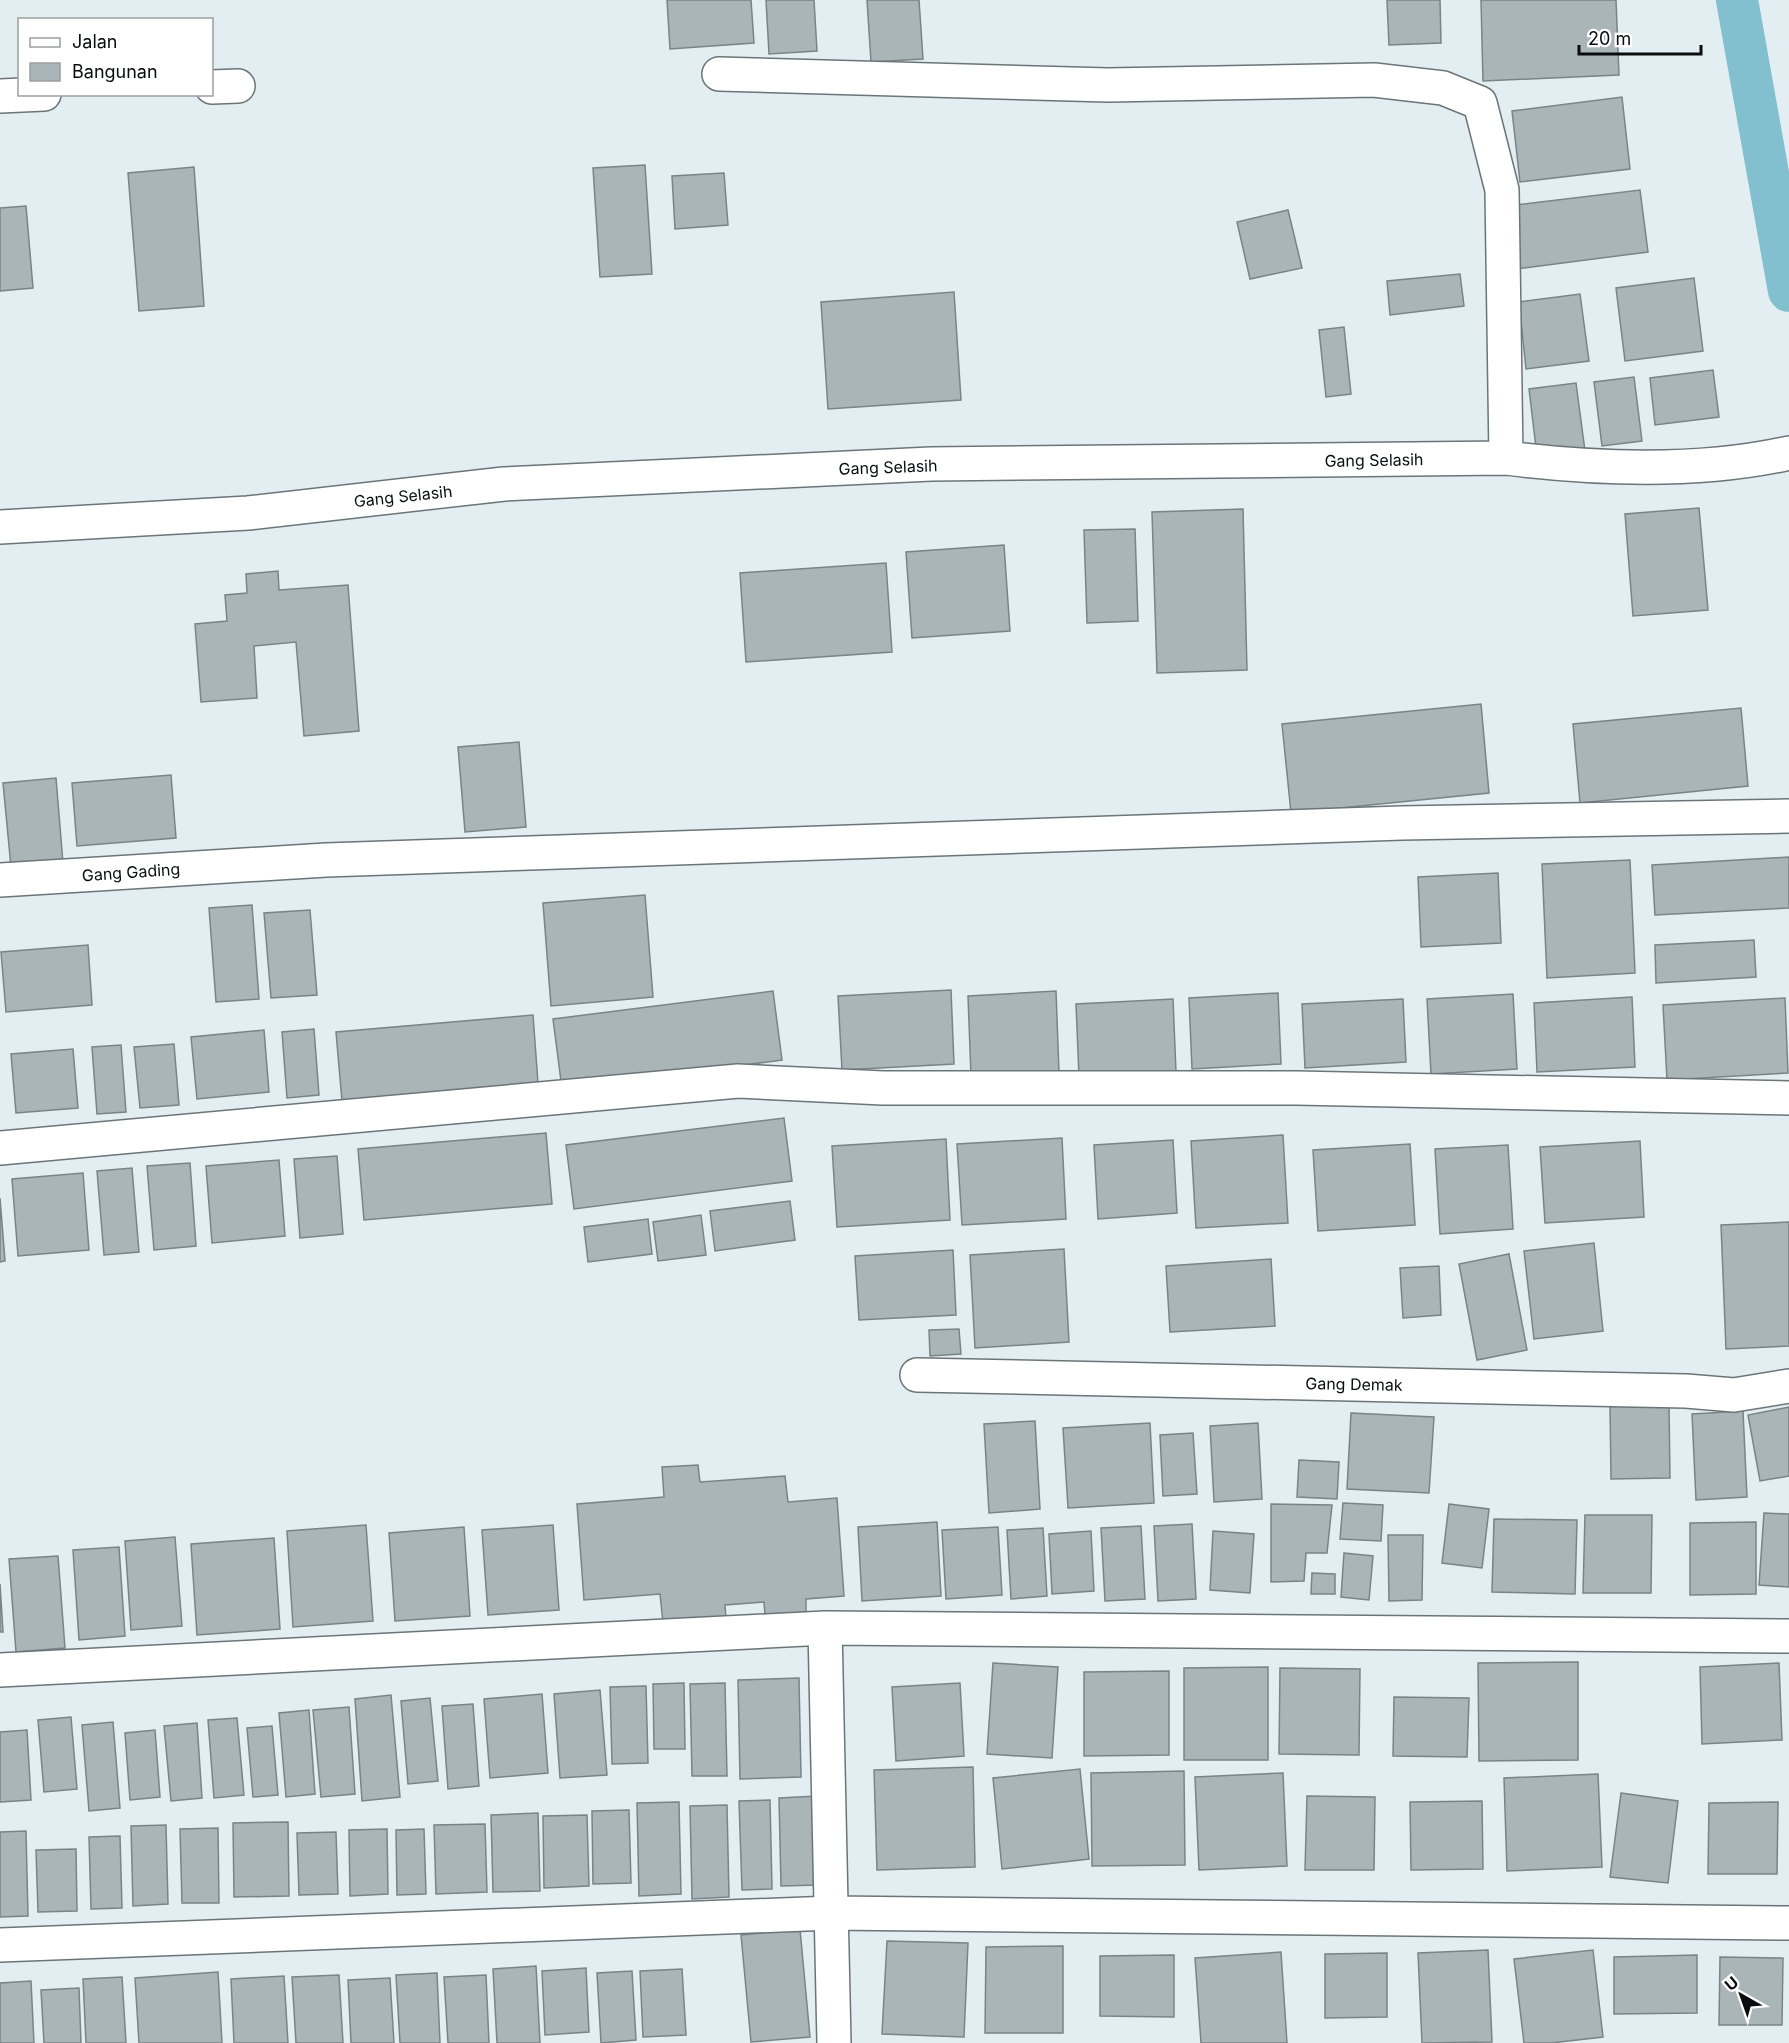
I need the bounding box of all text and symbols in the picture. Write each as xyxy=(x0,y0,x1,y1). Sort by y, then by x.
legend xyxy=(18,18,213,96)
scale bar xyxy=(1579,18,1700,56)
text: 20 m xyxy=(1588,28,1631,49)
text: Jalan xyxy=(72,31,117,52)
text: Bangunan xyxy=(72,61,158,82)
street label: Gang Selasih xyxy=(1324,449,1424,471)
street label: Gang Selasih xyxy=(838,455,938,479)
street label: Gang Selasih xyxy=(353,481,453,511)
street label: Gang Gading xyxy=(81,859,181,885)
street label: Gang Demak xyxy=(1305,1373,1403,1395)
north arrow xyxy=(1711,1965,1771,2025)
text: U xyxy=(1720,1972,1742,1995)

